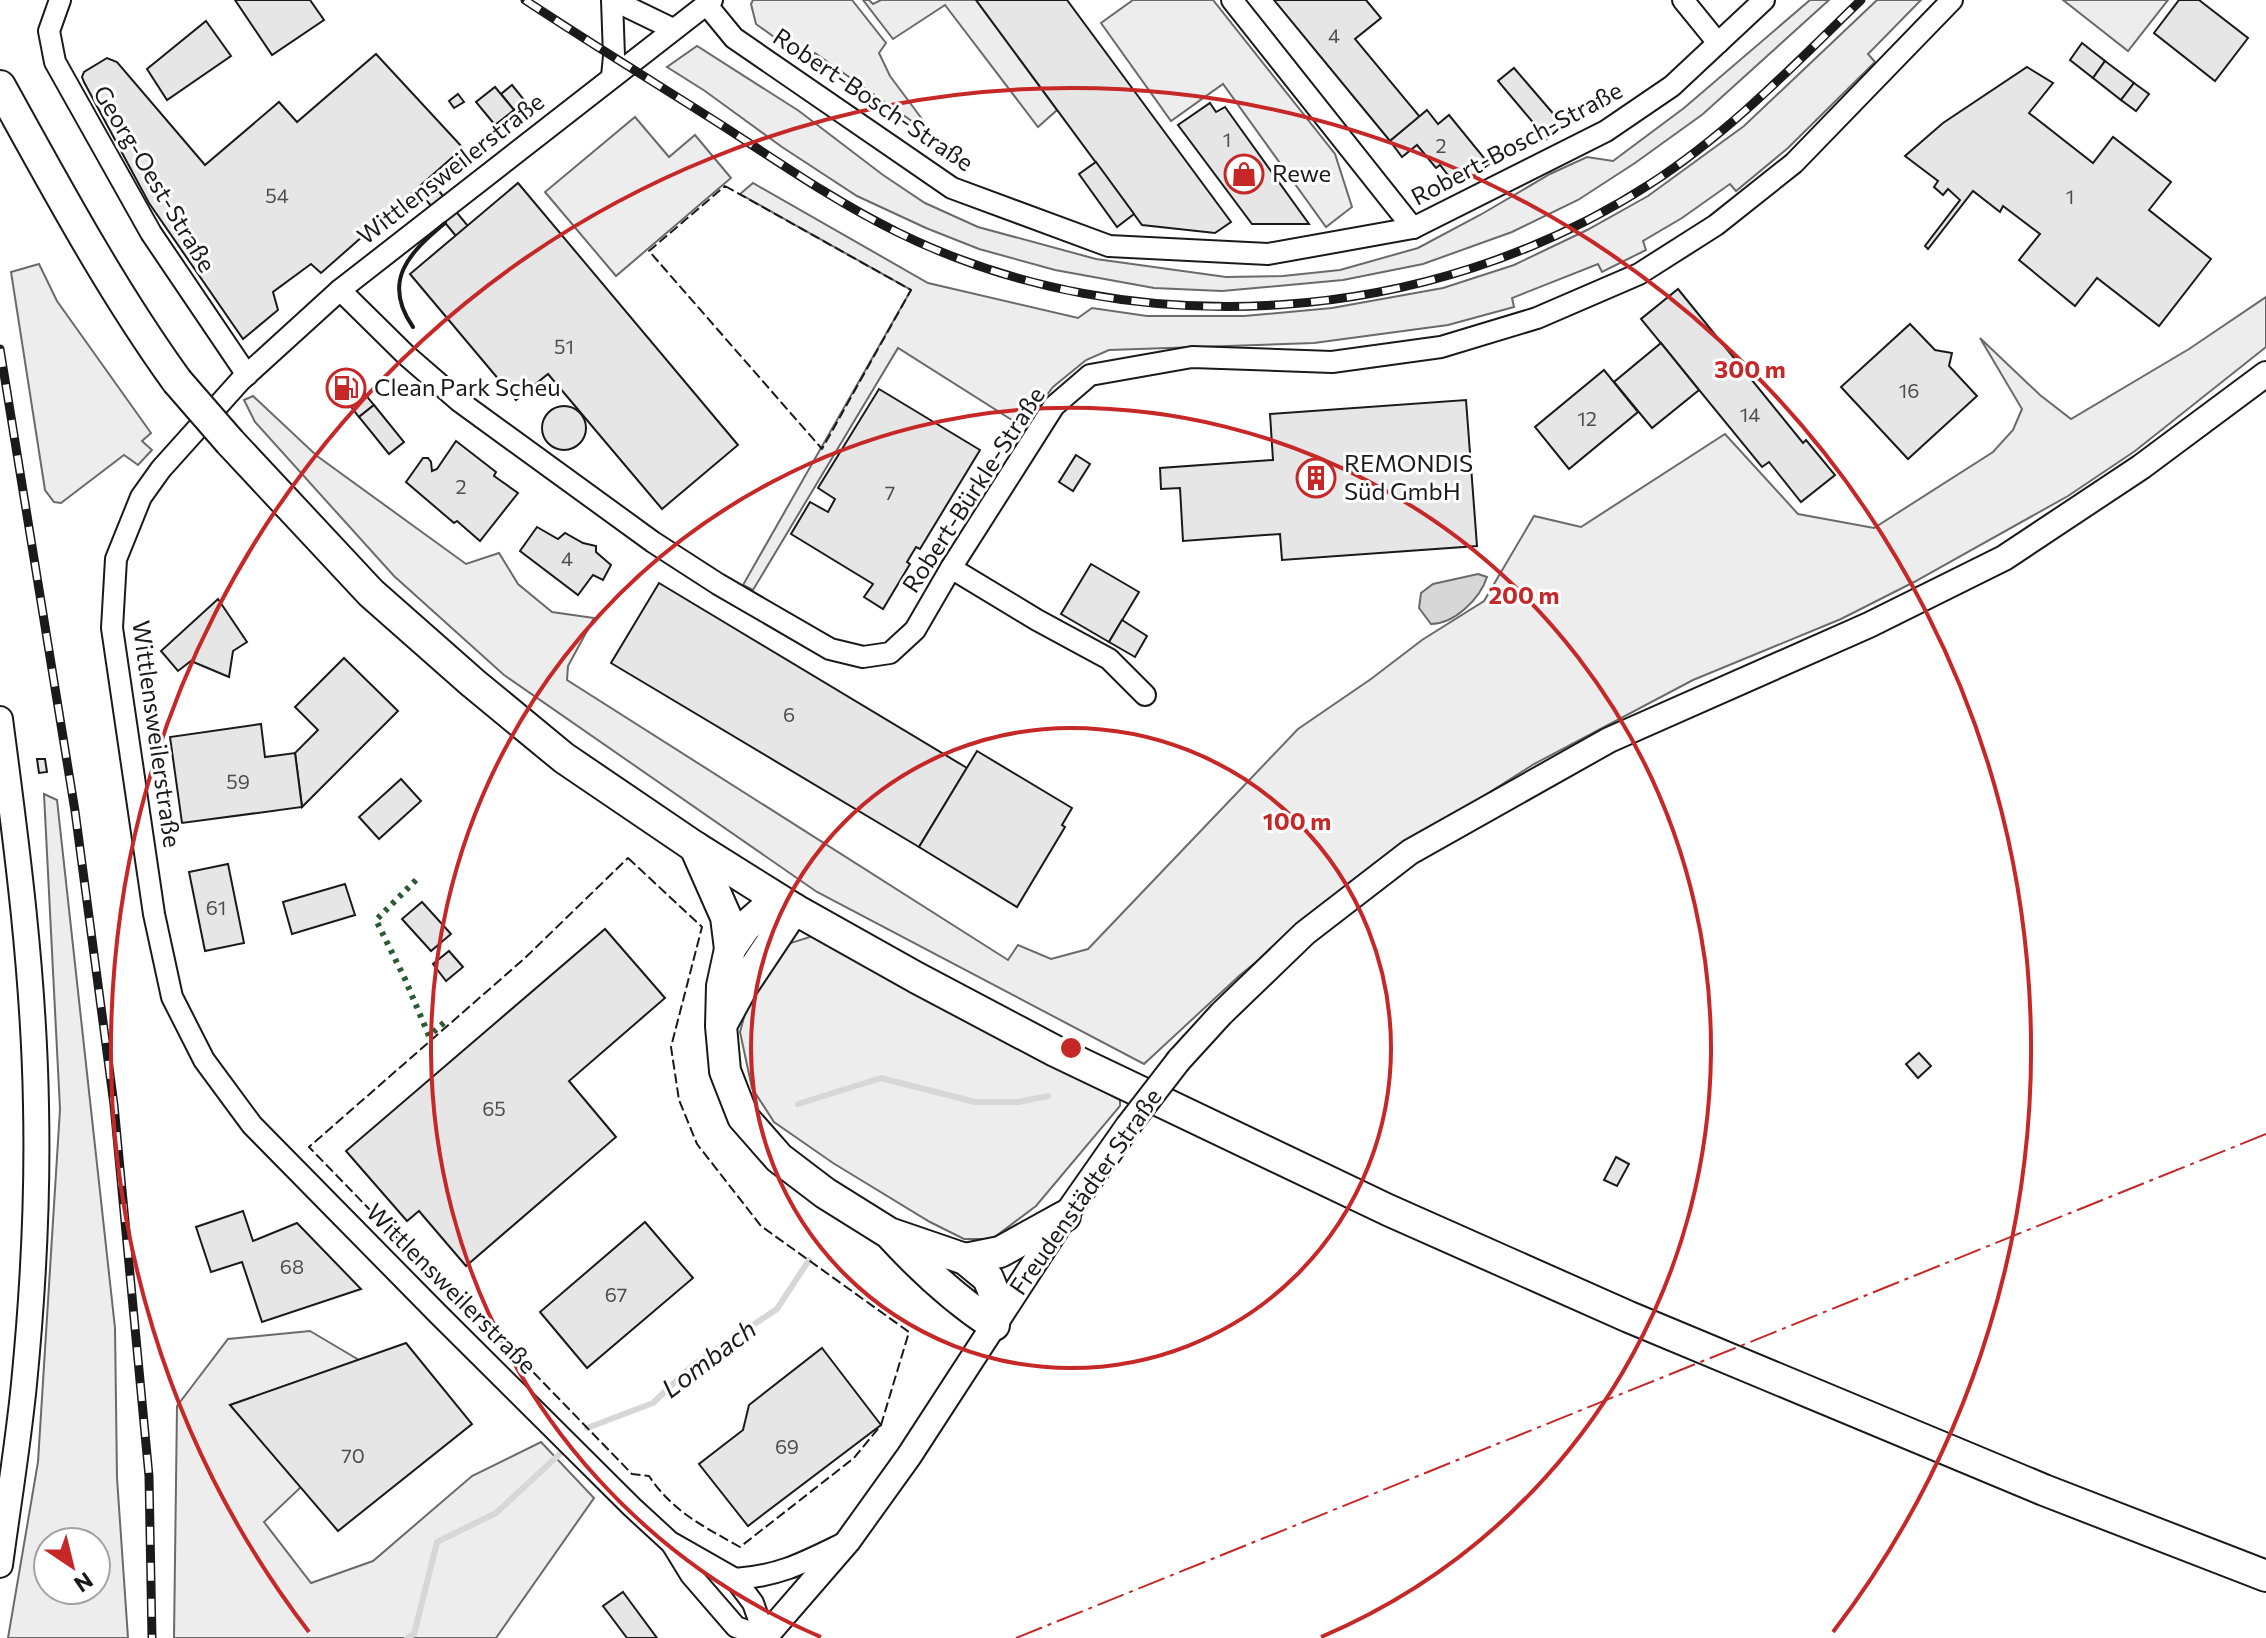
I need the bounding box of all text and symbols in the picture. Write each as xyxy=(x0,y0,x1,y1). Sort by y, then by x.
street label: Robert-Bosch-Straße xyxy=(768,21,979,177)
house number: 4 xyxy=(1328,23,1340,47)
street label: Robert-Bosch-Straße xyxy=(1406,75,1627,211)
street label: Georg-Oest-Straße xyxy=(88,80,222,277)
street label: Wittlensweilerstraße xyxy=(351,86,549,250)
house number: 1 xyxy=(1223,127,1231,151)
house number: 2 xyxy=(1435,133,1447,157)
shop icon: Rewe xyxy=(1223,153,1265,195)
place label: Rewe xyxy=(1272,158,1331,187)
house number: 54 xyxy=(265,183,289,207)
house number: 1 xyxy=(2066,184,2074,208)
house number: 51 xyxy=(554,334,574,358)
text: 300 m xyxy=(1714,354,1786,383)
fuel station icon: Clean Park Scheu xyxy=(325,367,367,409)
place label: Clean Park Scheu xyxy=(374,372,561,401)
house number: 16 xyxy=(1899,378,1919,402)
street label: Robert-Bürkle-Straße xyxy=(895,381,1050,597)
house number: 14 xyxy=(1740,402,1760,426)
house number: 12 xyxy=(1577,406,1597,430)
place label: REMONDIS Süd GmbH xyxy=(1344,448,1473,505)
building icon: REMONDIS Süd GmbH xyxy=(1295,457,1337,499)
house number: 2 xyxy=(455,474,467,498)
house number: 7 xyxy=(885,480,895,504)
house number: 4 xyxy=(561,546,573,570)
text: 200 m xyxy=(1489,580,1559,609)
street label: Wittlensweilerstraße xyxy=(127,618,188,849)
house number: 6 xyxy=(783,702,795,726)
house number: 59 xyxy=(226,769,250,793)
text: 100 m xyxy=(1263,806,1331,835)
house number: 61 xyxy=(206,895,226,919)
centre of rings xyxy=(1057,1034,1085,1062)
street label: Freudenstädter Straße xyxy=(1003,1082,1167,1300)
house number: 65 xyxy=(482,1096,506,1120)
street label: Wittlensweilerstraße xyxy=(361,1197,543,1379)
house number: 68 xyxy=(280,1254,304,1278)
house number: 67 xyxy=(605,1282,627,1306)
water label: Lombach xyxy=(655,1312,761,1403)
house number: 69 xyxy=(775,1434,799,1458)
house number: 70 xyxy=(341,1443,365,1467)
north arrow xyxy=(32,1526,112,1606)
text: N xyxy=(69,1567,98,1599)

